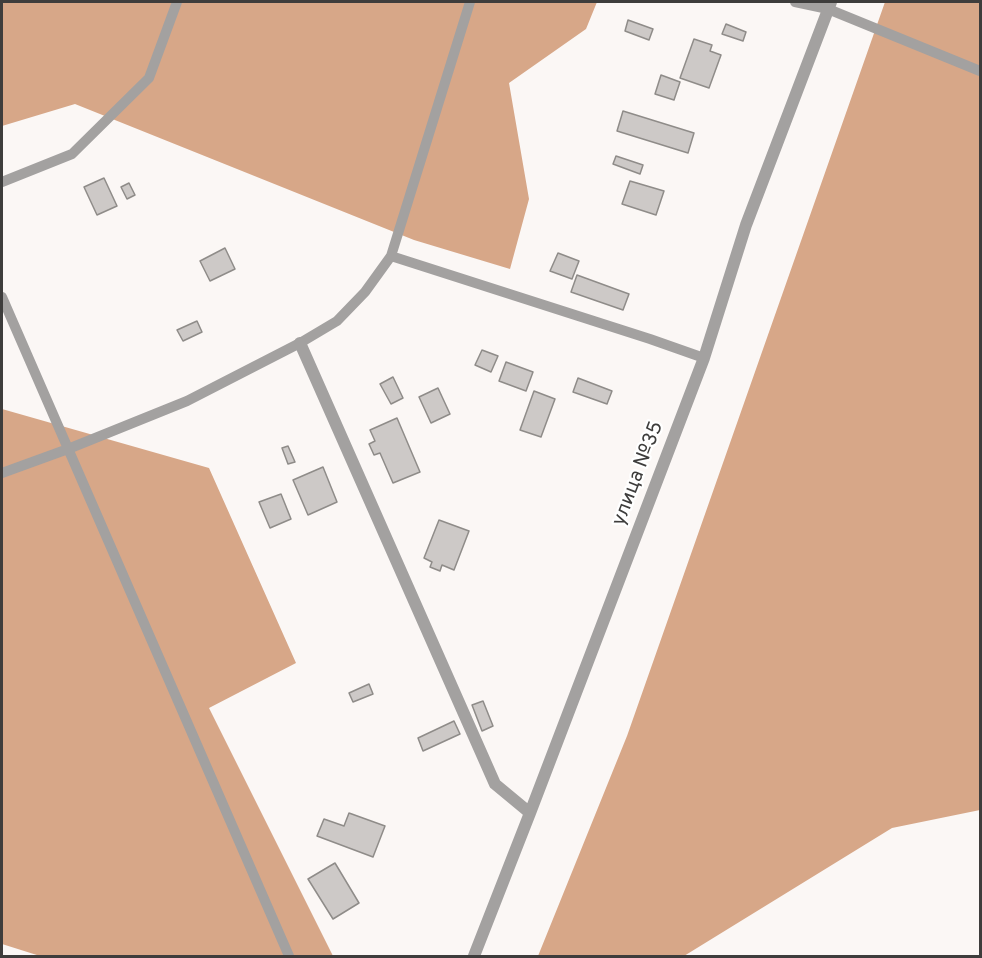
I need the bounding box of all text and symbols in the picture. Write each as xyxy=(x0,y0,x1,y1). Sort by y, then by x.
street label: улица №35 xyxy=(608,418,670,530)

